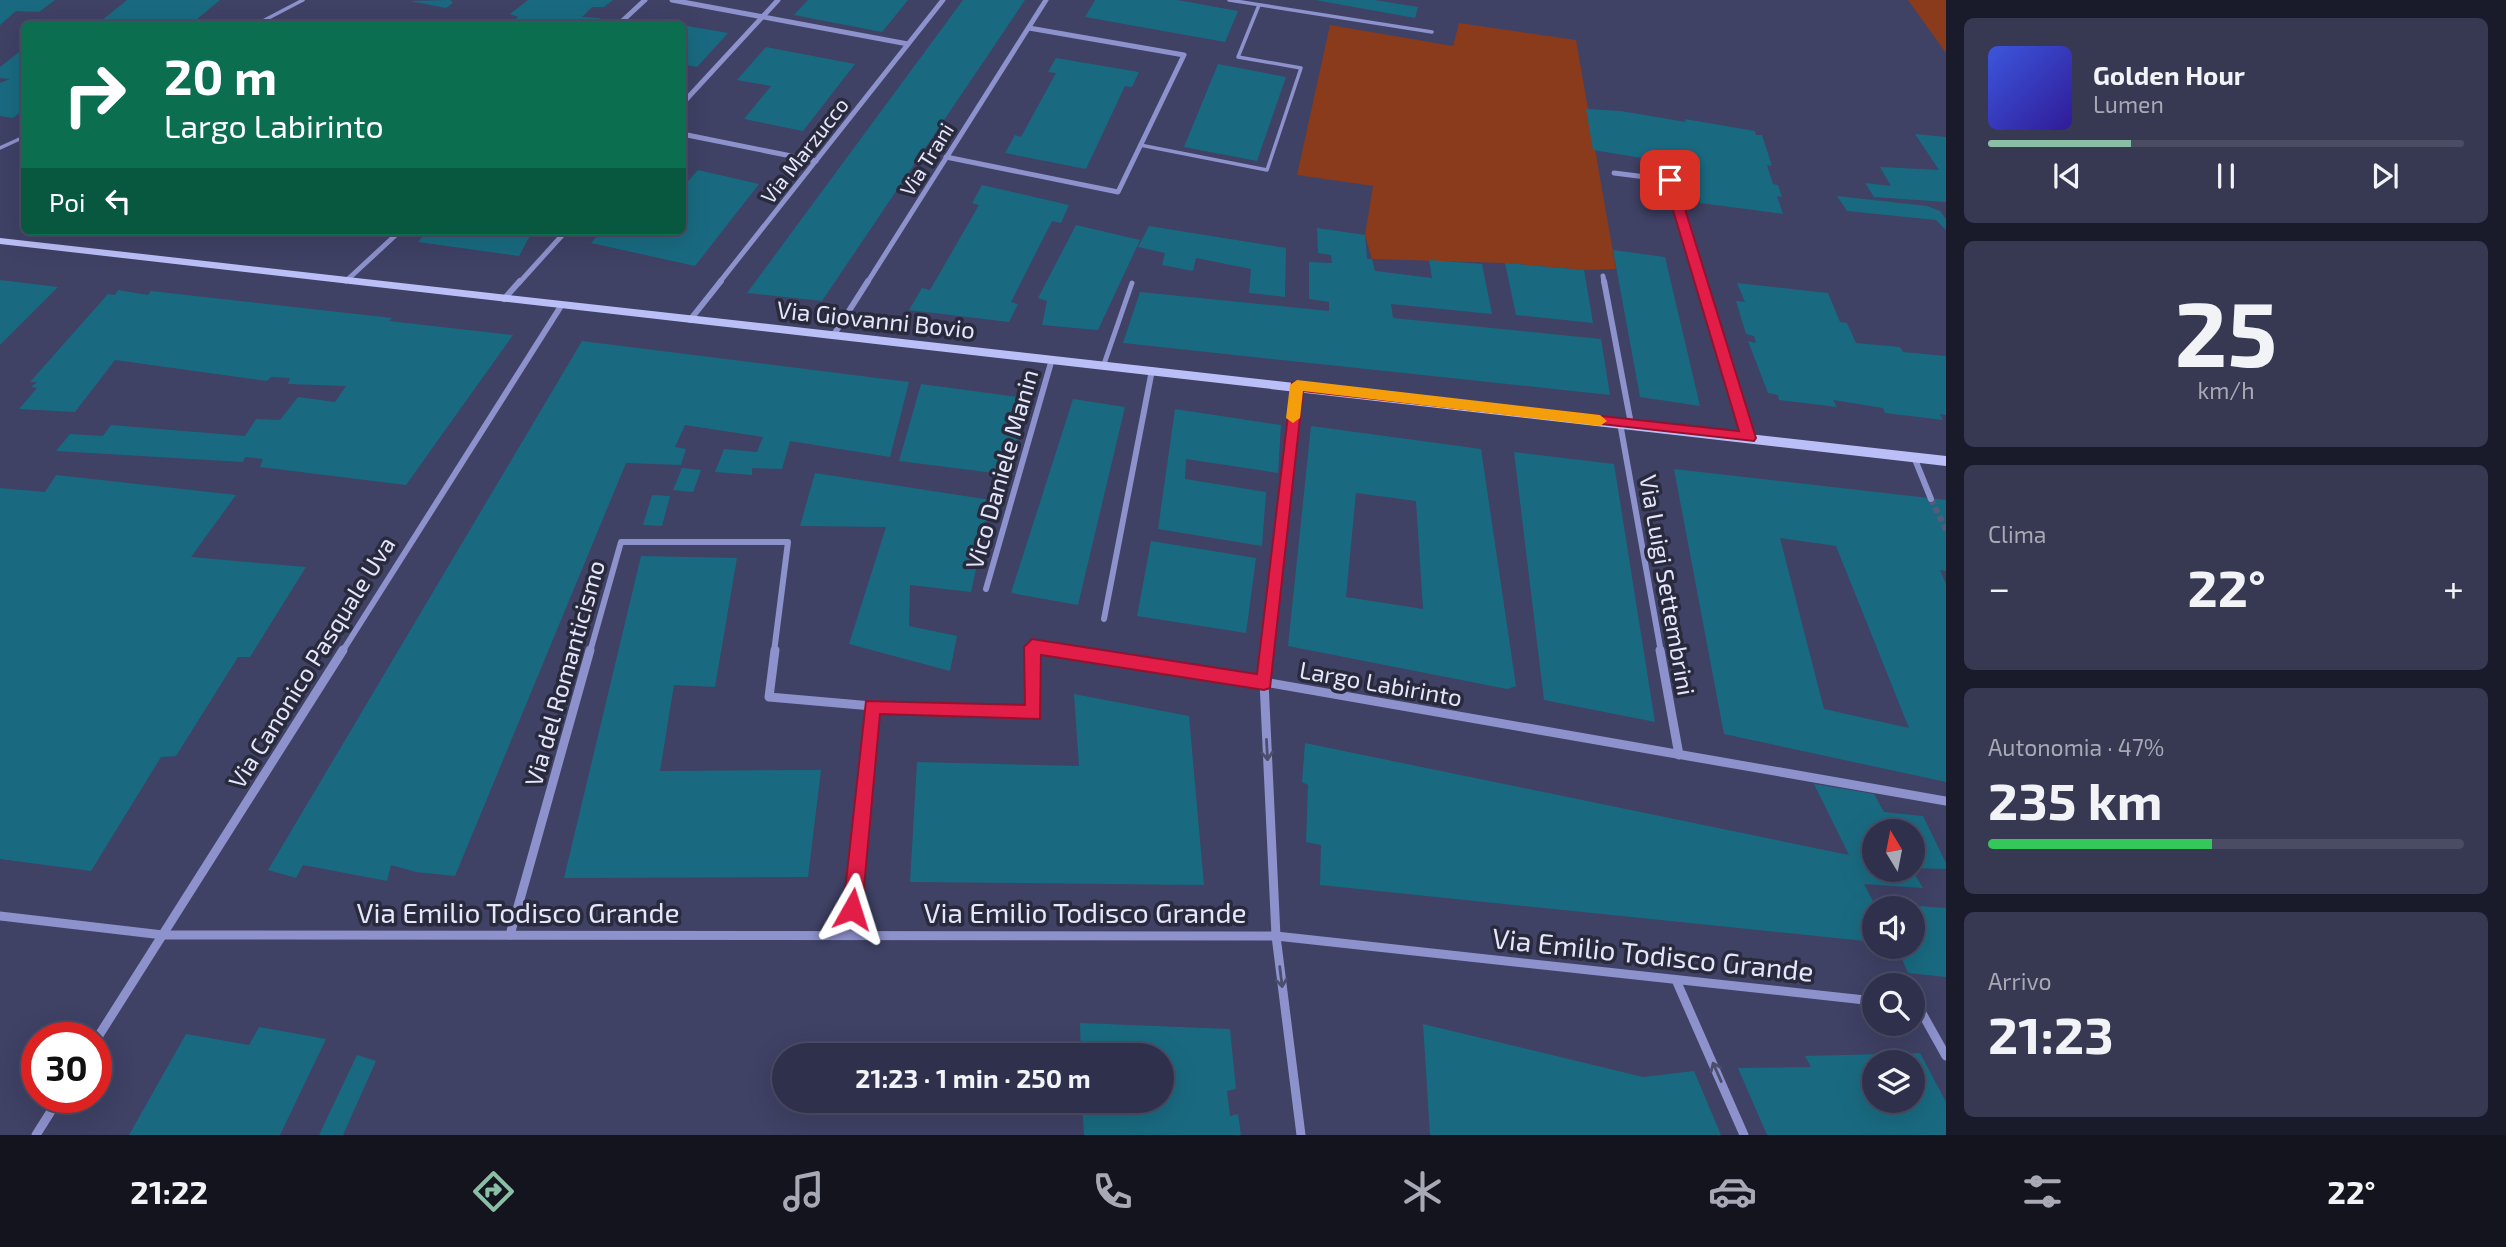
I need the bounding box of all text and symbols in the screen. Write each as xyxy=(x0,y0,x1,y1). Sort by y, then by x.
text: 20 m xyxy=(164,46,277,105)
icon: right xyxy=(49,49,140,140)
text: Golden Hour xyxy=(2093,59,2245,90)
text: Lumen xyxy=(2093,90,2164,118)
street label: Via Marzucco xyxy=(755,92,853,208)
text: Largo Labirinto xyxy=(164,106,384,144)
street label: Via Trani xyxy=(894,118,958,200)
pin xyxy=(1640,150,1700,210)
icon: previous xyxy=(2048,157,2086,195)
icon: pause xyxy=(2207,157,2245,195)
icon: next xyxy=(2366,157,2404,195)
icon: arrive xyxy=(1651,161,1689,199)
icon: left xyxy=(99,182,137,220)
text: Poi xyxy=(49,186,85,217)
text: 25 xyxy=(2174,276,2278,385)
street label: Via Giovanni Bovio xyxy=(775,294,977,344)
street label: Vico Daniele Manin xyxy=(959,366,1043,572)
text: km/h xyxy=(2197,376,2255,404)
street label: Via Luigi Settembrini xyxy=(1634,472,1702,698)
text: Clima xyxy=(1988,520,2046,548)
street label: Via Canonico Pasquale Uva xyxy=(222,531,400,793)
text: 22° xyxy=(2187,555,2266,617)
street label: Via del Romanticismo xyxy=(518,557,610,789)
text: − xyxy=(1988,564,2010,610)
text: + xyxy=(2443,564,2464,610)
street label: Largo Labirinto xyxy=(1297,654,1465,712)
text: Autonomia · 47% xyxy=(1988,733,2164,761)
one-way arrow xyxy=(1261,739,1274,762)
text: 235 km xyxy=(1988,768,2163,830)
north arrow xyxy=(1862,819,1925,882)
map controls xyxy=(1862,819,1925,1113)
position arrow xyxy=(815,872,889,946)
street label: Via Emilio Todisco Grande xyxy=(357,895,679,929)
street label: Via Emilio Todisco Grande xyxy=(924,895,1246,929)
button: sound xyxy=(1862,896,1925,959)
street label: Via Emilio Todisco Grande xyxy=(1491,920,1815,988)
one-way arrow xyxy=(1275,966,1288,988)
text: Arrivo xyxy=(1988,967,2052,995)
button: search xyxy=(1862,973,1925,1036)
text: 21:23 xyxy=(1988,1002,2114,1064)
speed limit sign: 30 xyxy=(21,1022,112,1113)
button: layers xyxy=(1862,1050,1925,1113)
text: 21:23 · 1 min · 250 m xyxy=(855,1062,1091,1093)
one-way arrow xyxy=(1710,1062,1723,1084)
icon: directions xyxy=(469,1167,518,1216)
icon: music xyxy=(779,1167,828,1216)
icon: phone xyxy=(1088,1167,1137,1216)
icon: climate xyxy=(1398,1167,1447,1216)
icon: car xyxy=(1708,1167,1757,1216)
icon: filters xyxy=(2018,1167,2067,1216)
text: 21:22 xyxy=(130,1172,208,1210)
text: 22° xyxy=(2327,1172,2376,1210)

